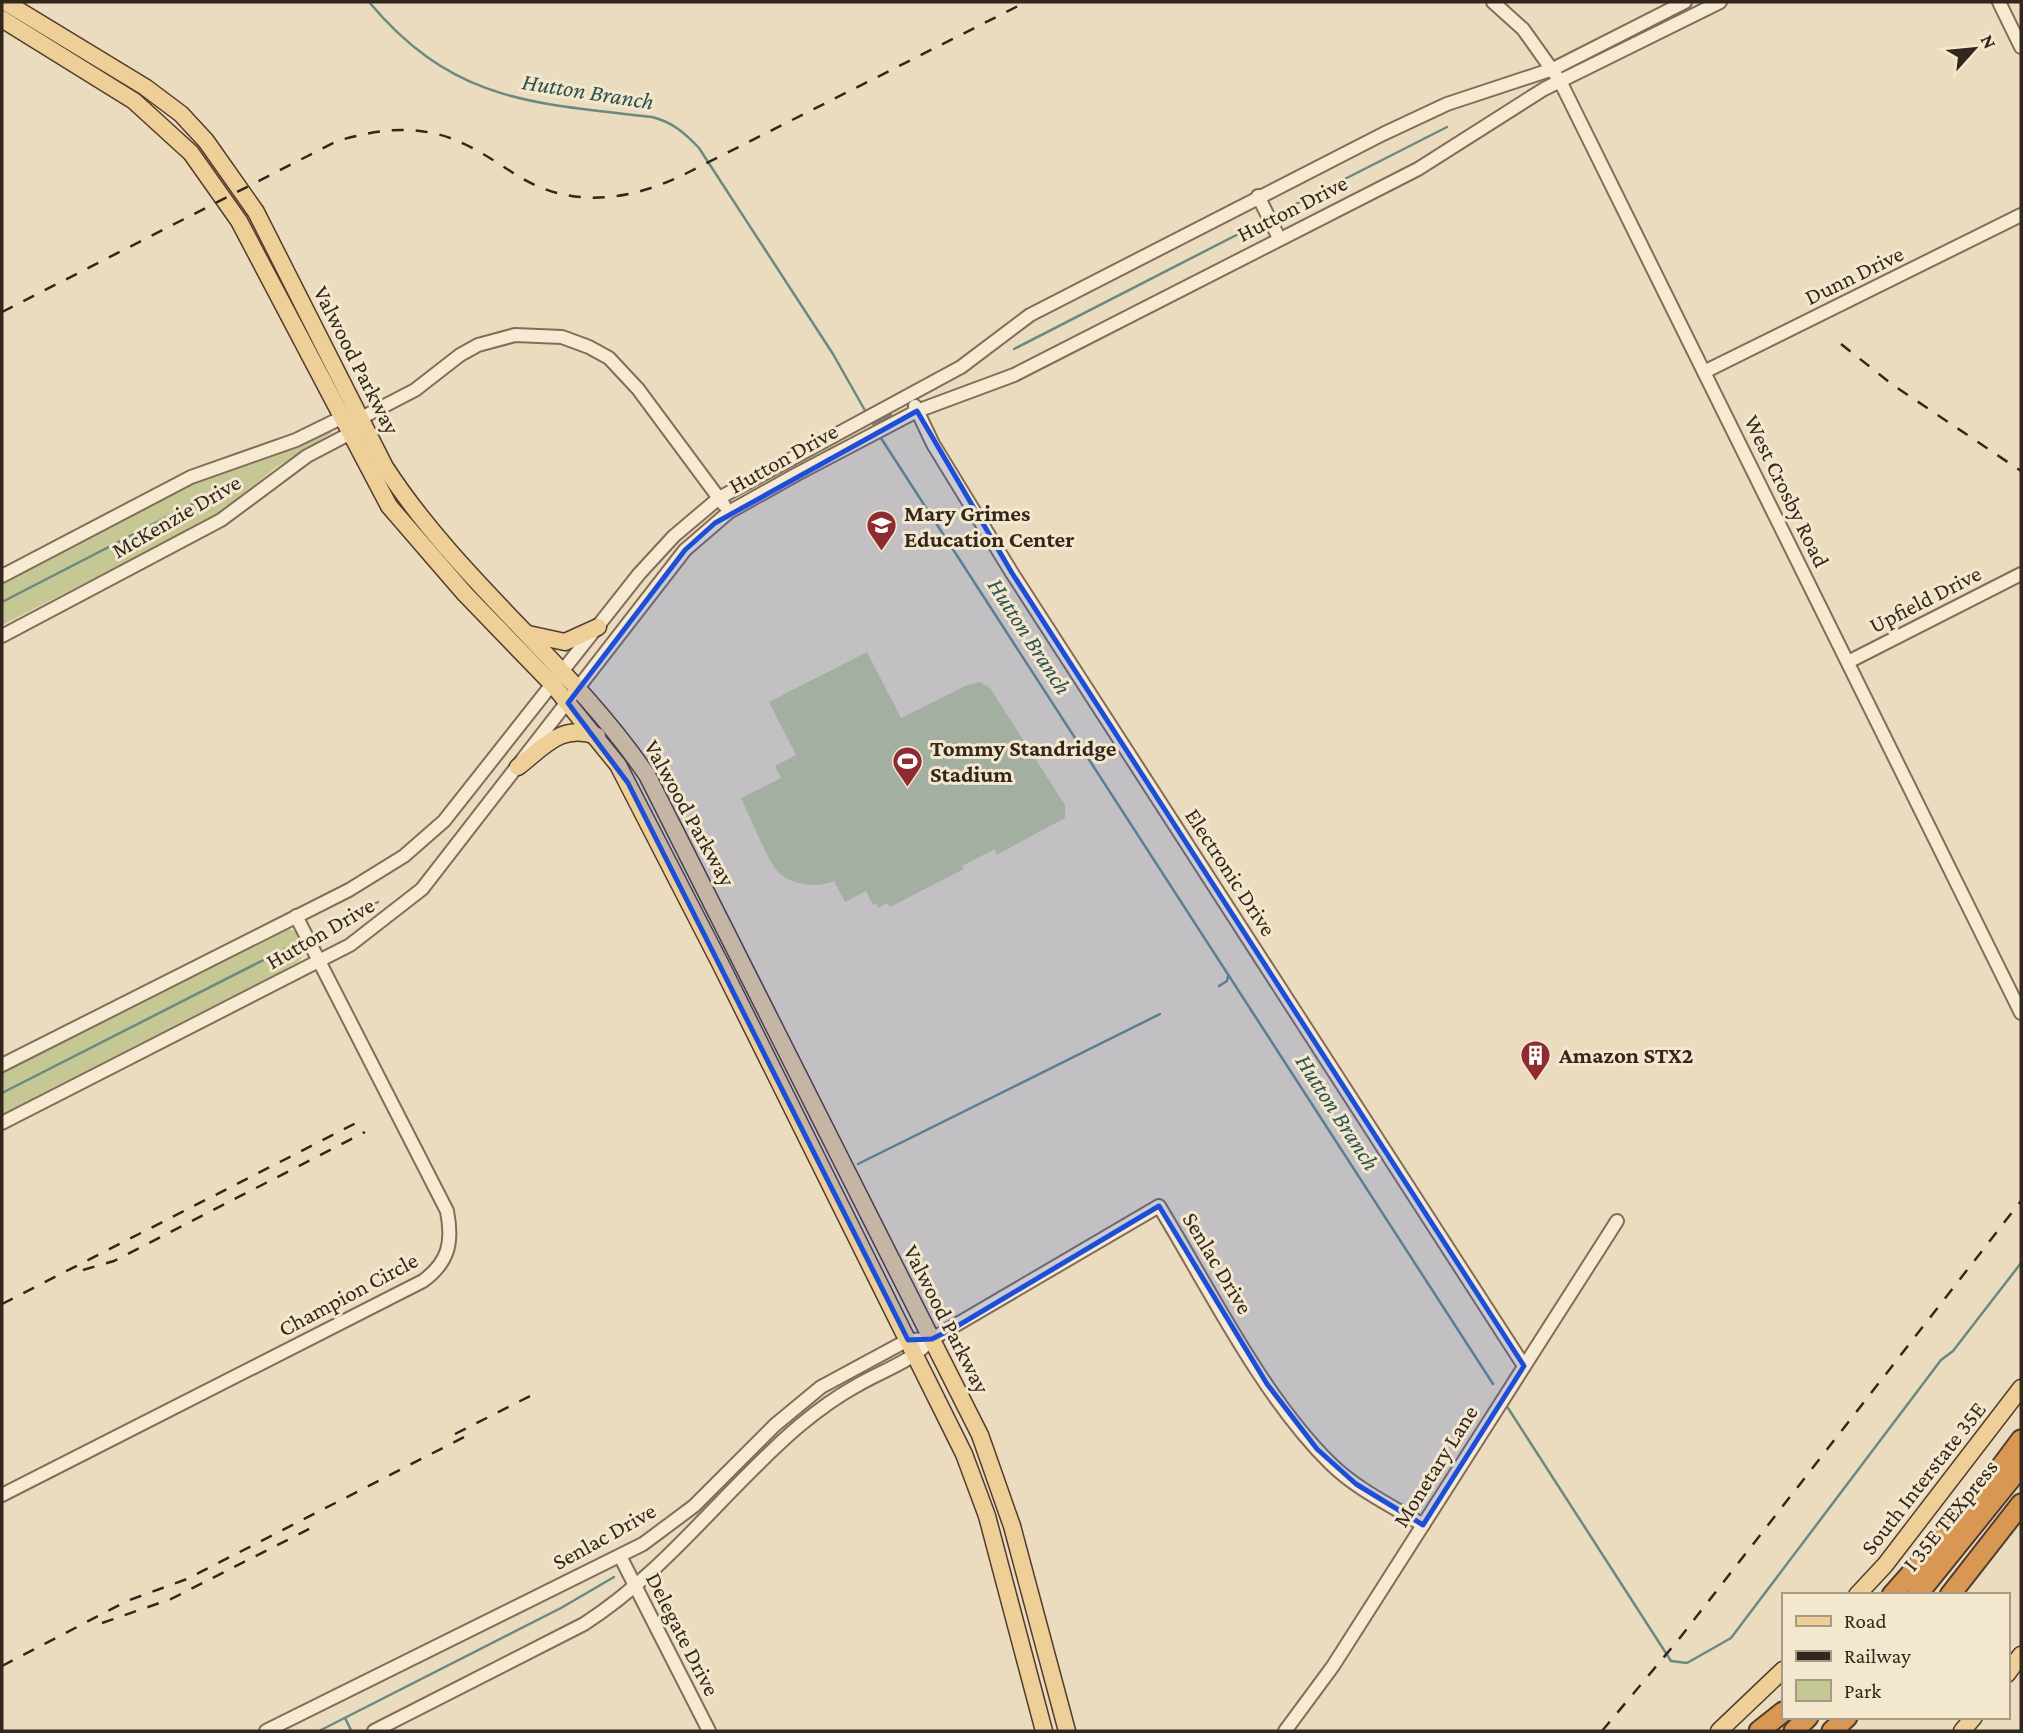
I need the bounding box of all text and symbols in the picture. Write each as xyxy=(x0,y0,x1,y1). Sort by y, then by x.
north arrow xyxy=(1939,14,2009,84)
text: N xyxy=(1976,31,2001,52)
water label: Hutton Branch xyxy=(520,67,656,115)
street label: Hutton Drive xyxy=(1232,169,1352,247)
street label: Dunn Drive xyxy=(1800,240,1908,310)
street label: Valwood Parkway xyxy=(308,281,406,439)
street label: West Crosby Road xyxy=(1739,411,1835,571)
street label: Hutton Drive xyxy=(724,417,842,499)
street label: McKenzie Drive xyxy=(107,469,245,563)
place label: Mary Grimes Education Center xyxy=(904,500,1074,552)
school or university icon: Mary Grimes Education Center xyxy=(864,509,898,553)
street label: Upfield Drive xyxy=(1865,560,1985,638)
water label: Hutton Branch xyxy=(982,573,1078,699)
street label: Valwood Parkway xyxy=(639,735,741,891)
place label: Tommy Standridge Stadium xyxy=(930,735,1117,787)
sports icon: Tommy Standridge Stadium xyxy=(890,744,924,788)
street label: Electronic Drive xyxy=(1180,803,1282,941)
street label: Hutton Drive xyxy=(261,892,379,974)
building icon: Amazon STX2 xyxy=(1519,1038,1553,1082)
place label: Amazon STX2 xyxy=(1558,1042,1694,1068)
water label: Hutton Branch xyxy=(1290,1049,1386,1175)
street label: Senlac Drive xyxy=(1178,1208,1258,1318)
street label: Valwood Parkway xyxy=(898,1240,996,1398)
street label: Champion Circle xyxy=(274,1246,422,1342)
street label: South Interstate 35E xyxy=(1855,1396,1991,1560)
street label: Monetary Lane xyxy=(1387,1400,1483,1532)
street label: I 35E TEXpress xyxy=(1897,1454,2003,1576)
street label: Senlac Drive xyxy=(548,1497,660,1575)
street label: Delegate Drive xyxy=(641,1568,725,1700)
legend xyxy=(1782,1593,2009,1719)
text: Road xyxy=(1844,1609,1887,1633)
text: Railway xyxy=(1844,1644,1911,1668)
text: Park xyxy=(1844,1679,1881,1703)

